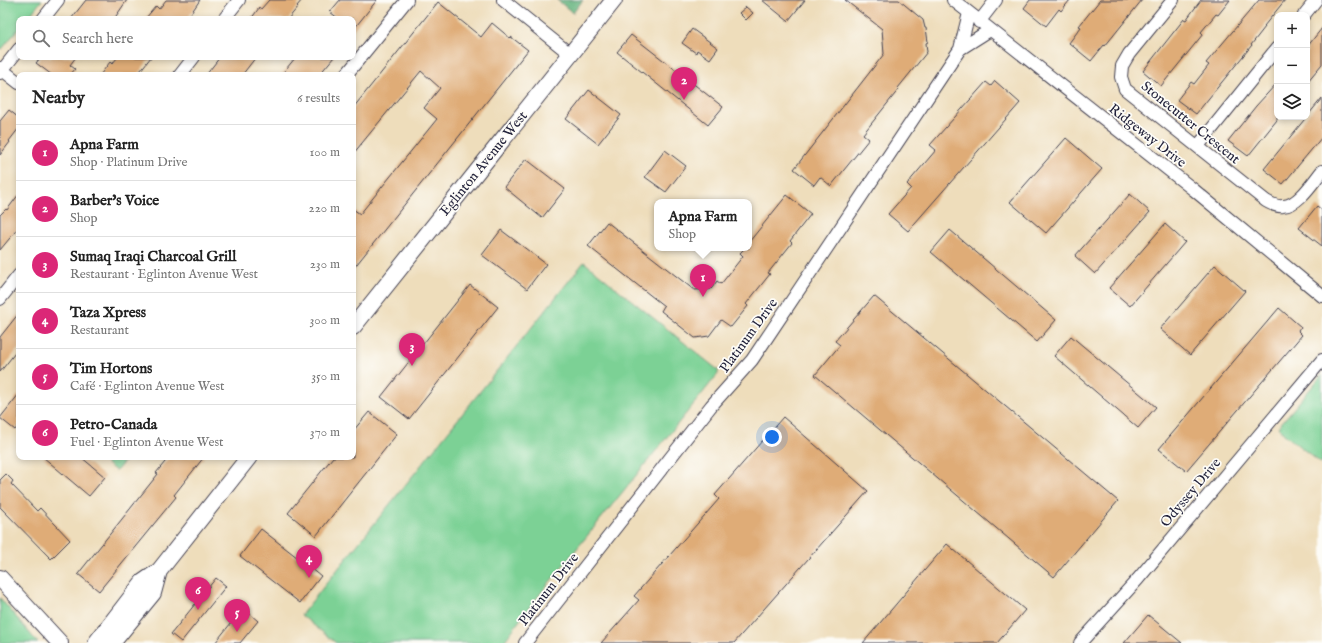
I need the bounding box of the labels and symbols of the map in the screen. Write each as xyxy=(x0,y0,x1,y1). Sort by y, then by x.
pin: 2 xyxy=(671,67,697,100)
street label: Stonecutter Crescent xyxy=(1137,77,1244,168)
street label: Ridgeway Drive xyxy=(1105,100,1190,172)
street label: Eglinton Avenue West xyxy=(436,107,532,220)
pin: 1 xyxy=(690,264,716,297)
street label: Platinum Drive xyxy=(716,294,782,376)
pin: 3 xyxy=(399,333,425,366)
your location xyxy=(762,427,782,447)
street label: Odyssey Drive xyxy=(1157,454,1225,531)
pin: 4 xyxy=(296,545,322,578)
street label: Platinum Drive xyxy=(515,549,583,630)
pin: 6 xyxy=(185,577,211,610)
pin: 5 xyxy=(224,599,250,632)

